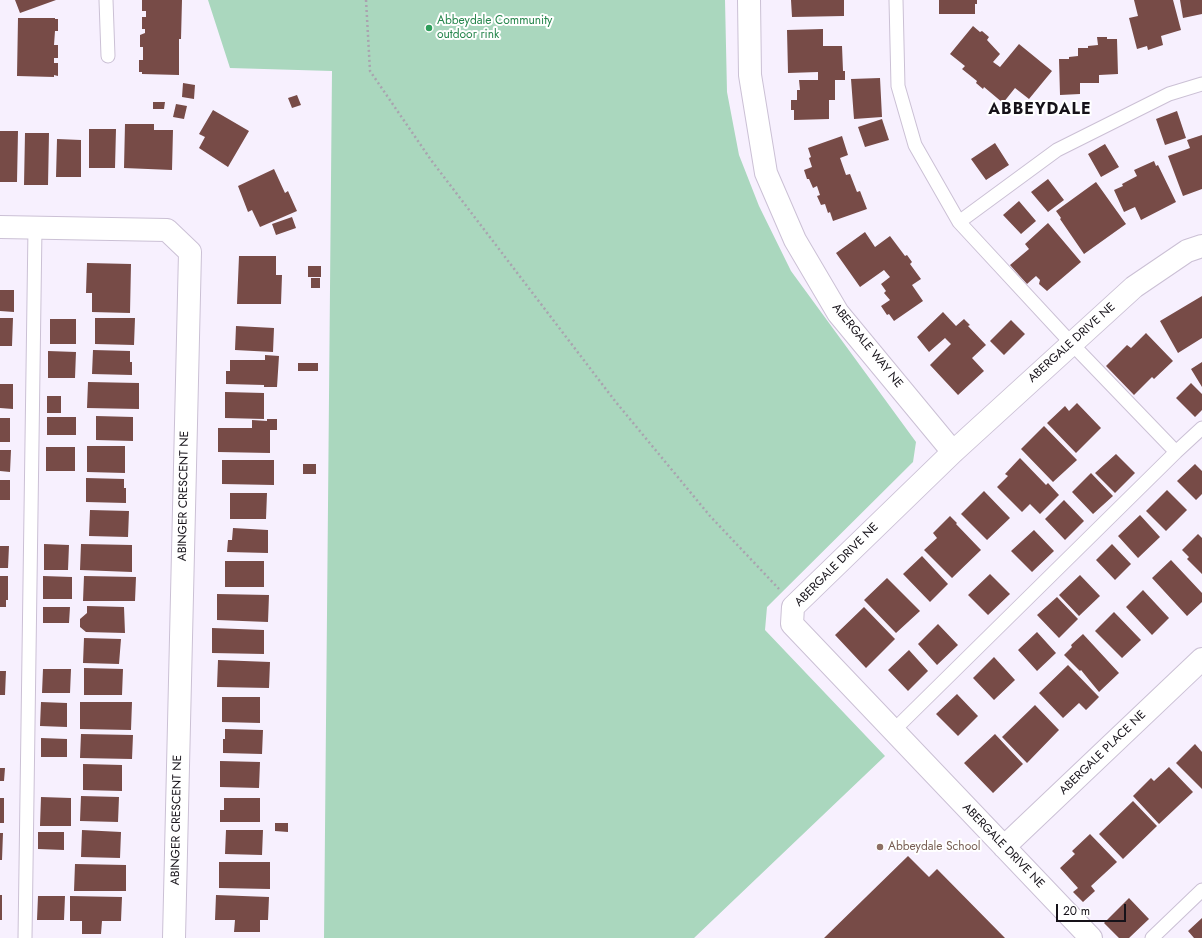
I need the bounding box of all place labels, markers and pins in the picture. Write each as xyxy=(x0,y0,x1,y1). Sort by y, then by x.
place label: Abbeydale Community outdoor rink xyxy=(437,14,552,42)
marker: Abbeydale Community outdoor rink xyxy=(424,23,434,33)
place label: Abbeydale School xyxy=(888,840,981,854)
marker: Abbeydale School xyxy=(875,842,885,852)

